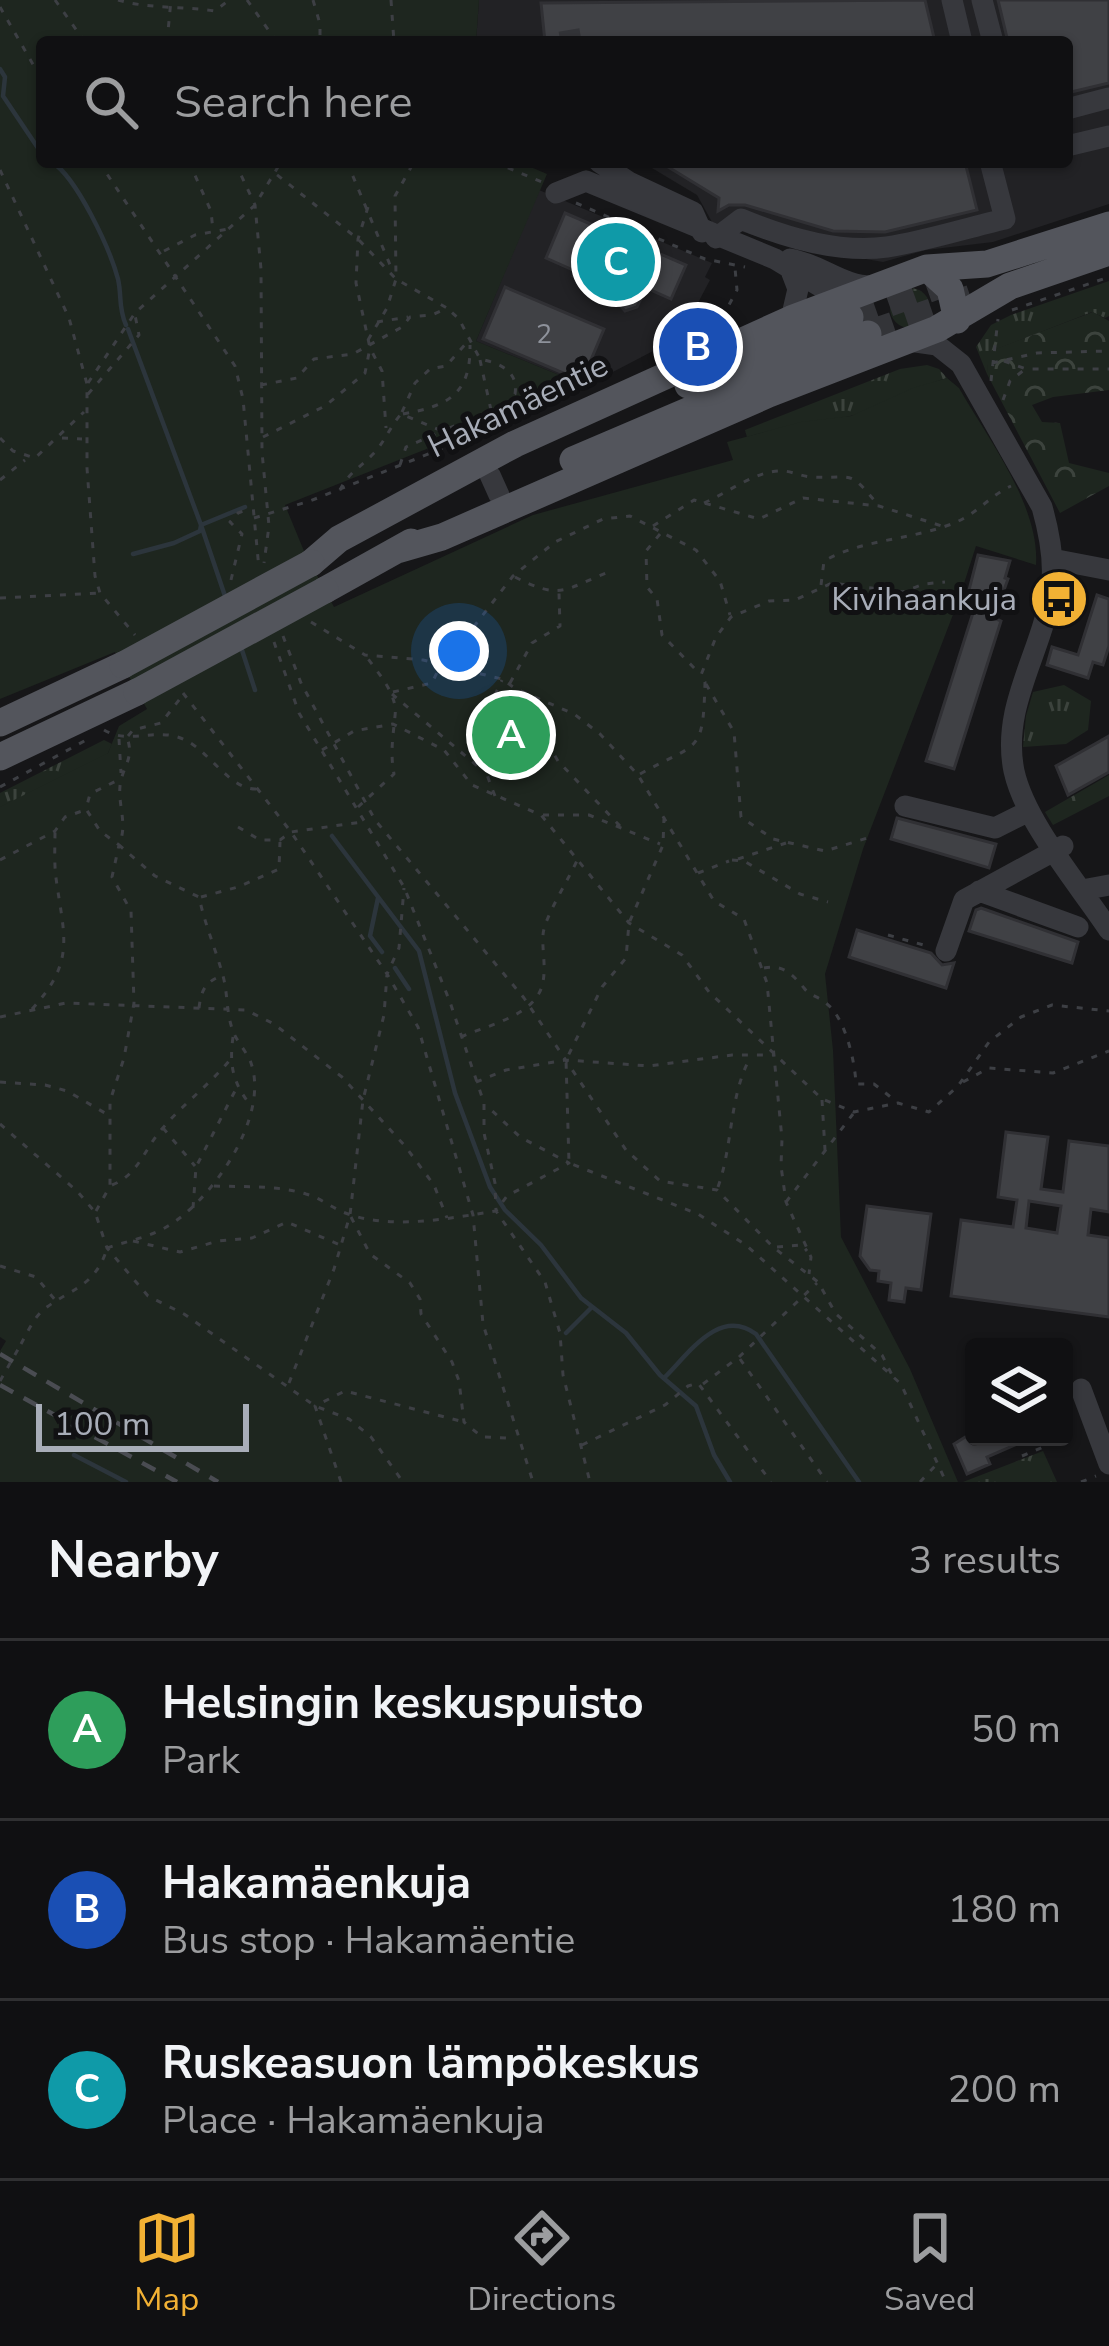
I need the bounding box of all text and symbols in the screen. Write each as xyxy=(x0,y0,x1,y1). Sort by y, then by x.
search box xyxy=(36,36,1073,168)
icon: search xyxy=(78,69,144,135)
text: Search here xyxy=(174,72,413,133)
pin: C xyxy=(577,217,655,307)
pin: B xyxy=(659,302,737,392)
house number: 2 xyxy=(536,316,552,353)
street label: Hakamäentie xyxy=(420,343,616,469)
bus stop icon: Kivihaankuja xyxy=(1028,568,1090,630)
place label: Kivihaankuja xyxy=(831,577,1017,622)
your location xyxy=(429,621,489,681)
pin: A xyxy=(472,690,550,780)
map controls xyxy=(965,1338,1073,1446)
button: layers xyxy=(965,1338,1073,1446)
scale bar xyxy=(36,1398,249,1451)
text: 100 m xyxy=(54,1402,150,1447)
text: Nearby xyxy=(48,1525,219,1595)
text: 3 results xyxy=(909,1534,1061,1587)
text: Helsingin keskuspuisto xyxy=(162,1673,644,1734)
text: A xyxy=(72,1703,102,1756)
text: 50 m xyxy=(971,1703,1061,1756)
text: Park xyxy=(162,1734,240,1787)
text: Hakamäenkuja xyxy=(162,1853,471,1914)
text: B xyxy=(74,1883,100,1936)
text: 180 m xyxy=(947,1883,1061,1936)
text: Bus stop · Hakamäentie xyxy=(162,1914,575,1967)
text: Ruskeasuon lämpökeskus xyxy=(162,2033,699,2094)
text: C xyxy=(74,2063,100,2116)
text: 200 m xyxy=(947,2063,1061,2116)
text: Place · Hakamäenkuja xyxy=(162,2094,545,2147)
tab: Map xyxy=(134,2205,200,2322)
tab: Directions xyxy=(468,2205,616,2322)
tab: Saved xyxy=(884,2205,975,2322)

